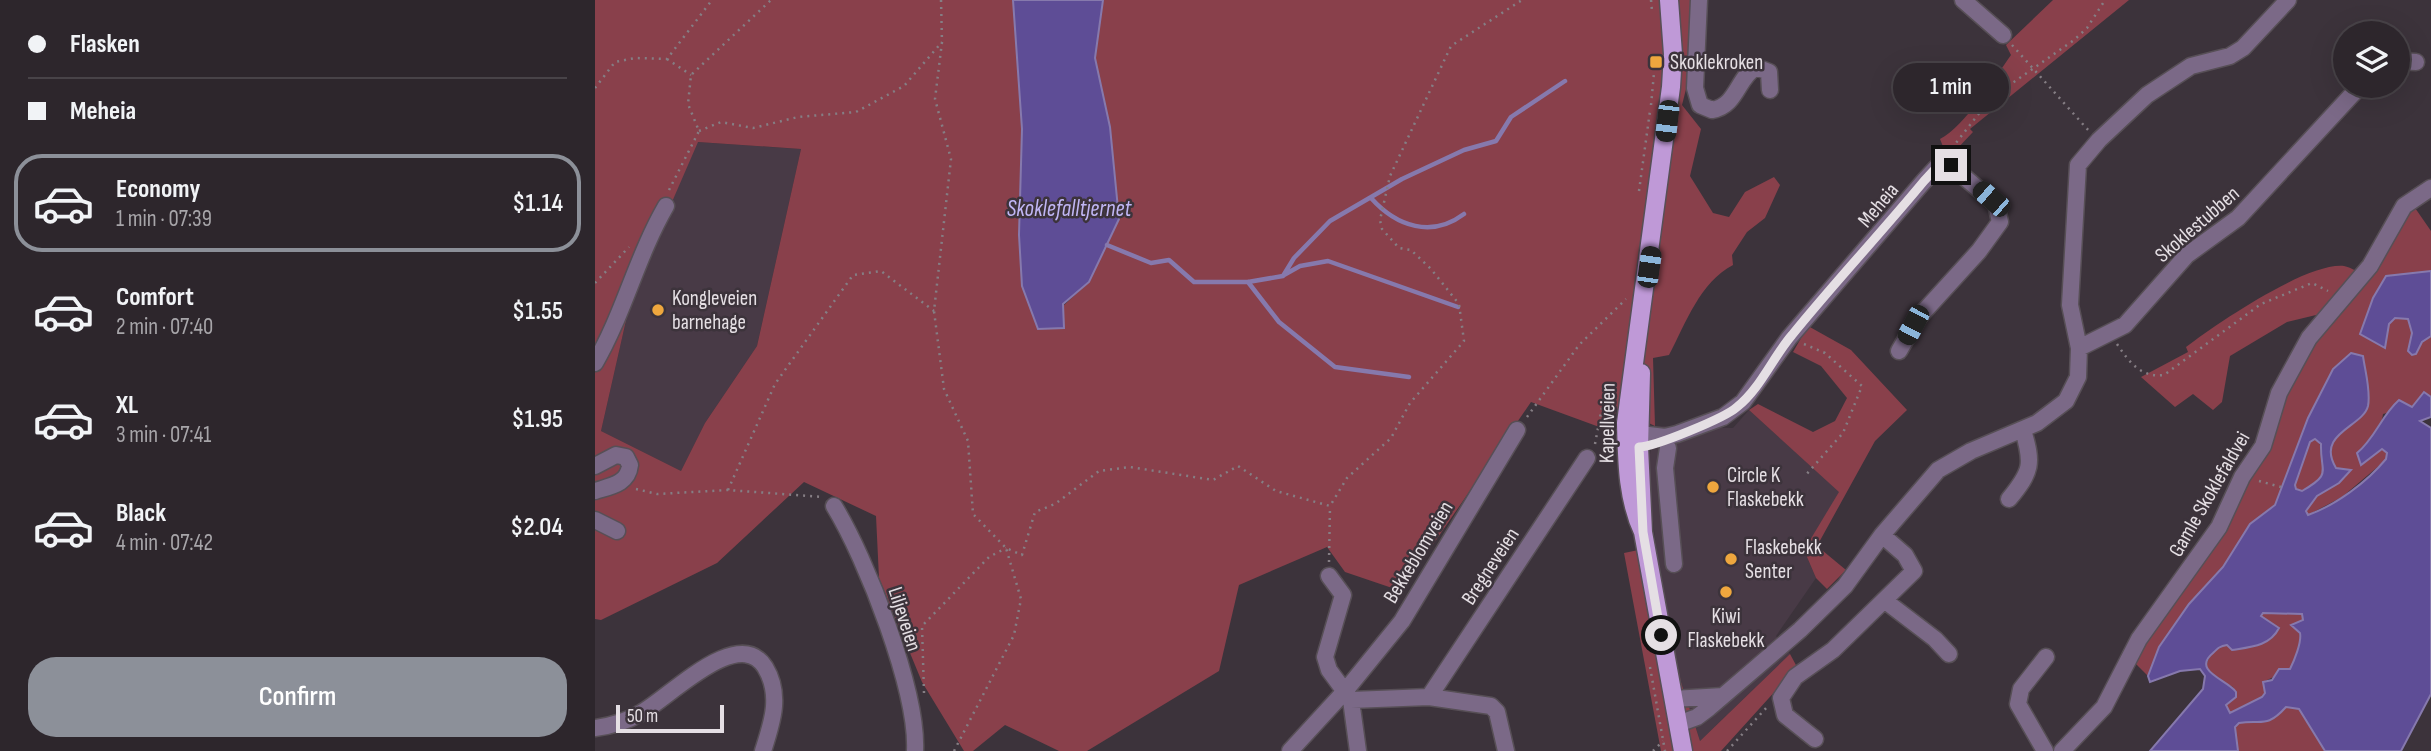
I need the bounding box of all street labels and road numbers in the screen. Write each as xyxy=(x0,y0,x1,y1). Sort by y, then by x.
street label: Meheia xyxy=(1853,178,1904,233)
street label: Skoklestubben xyxy=(2150,181,2245,268)
street label: Kapellveien xyxy=(1594,383,1621,463)
street label: Gamle Skoklefaldvei xyxy=(2164,427,2255,561)
street label: Bekkeblomveien xyxy=(1378,497,1459,608)
street label: Bregneveien xyxy=(1456,523,1525,610)
street label: Liljeveien xyxy=(882,584,927,654)

